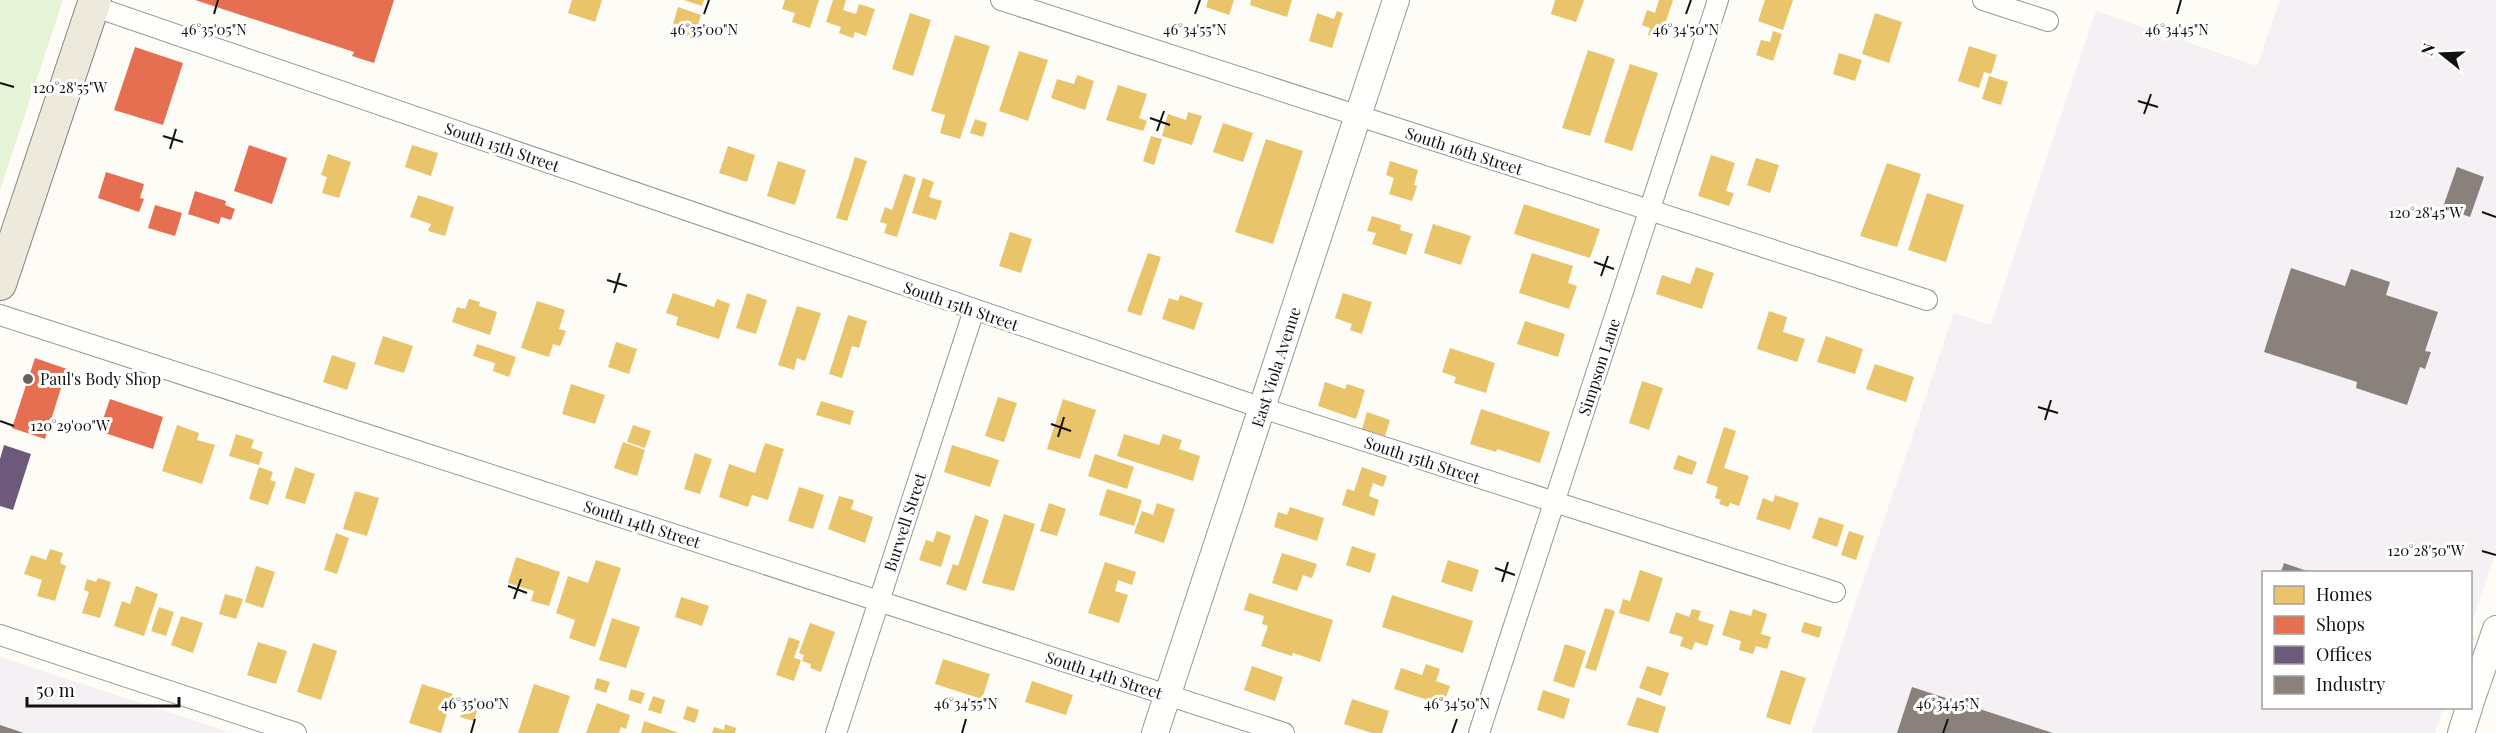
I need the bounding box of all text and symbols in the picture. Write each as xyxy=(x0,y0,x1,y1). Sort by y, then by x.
text: 46°35'05"N xyxy=(181,19,247,39)
text: 46°35'00"N xyxy=(670,19,738,39)
text: 46°34'55"N xyxy=(1163,19,1227,39)
text: 46°34'50"N xyxy=(1653,19,1720,39)
text: 46°34'45"N xyxy=(2145,19,2209,39)
north arrow xyxy=(2412,24,2472,84)
text: N xyxy=(2415,40,2439,58)
text: 120°28'55"W xyxy=(33,77,108,97)
street label: South 15th Street xyxy=(442,117,563,176)
street label: South 16th Street xyxy=(1403,122,1526,179)
text: 120°28'45"W xyxy=(2389,202,2464,222)
street label: South 15th Street xyxy=(901,276,1022,335)
street label: East Viola Avenue xyxy=(1246,304,1305,430)
street label: Simpson Lane xyxy=(1573,315,1624,418)
place label: Paul's Body Shop xyxy=(40,368,161,389)
marker: Paul's Body Shop xyxy=(21,372,35,386)
text: 120°29'00"W xyxy=(31,415,110,435)
street label: South 15th Street xyxy=(1362,431,1483,488)
street label: Burwell Street xyxy=(879,469,930,574)
street label: South 14th Street xyxy=(581,495,704,552)
text: 120°28'50"W xyxy=(2388,540,2465,560)
legend xyxy=(2262,571,2472,709)
text: Homes xyxy=(2316,582,2372,606)
text: Shops xyxy=(2316,612,2365,636)
text: Offices xyxy=(2316,642,2372,666)
street label: South 14th Street xyxy=(1043,646,1166,703)
scale bar xyxy=(27,670,178,708)
text: Industry xyxy=(2316,672,2385,696)
text: 50 m xyxy=(36,678,75,702)
text: 46°35'00"N xyxy=(441,693,509,713)
text: 46°34'55"N xyxy=(934,693,998,713)
text: 46°34'50"N xyxy=(1424,693,1491,713)
text: 46°34'45"N xyxy=(1916,693,1980,713)

